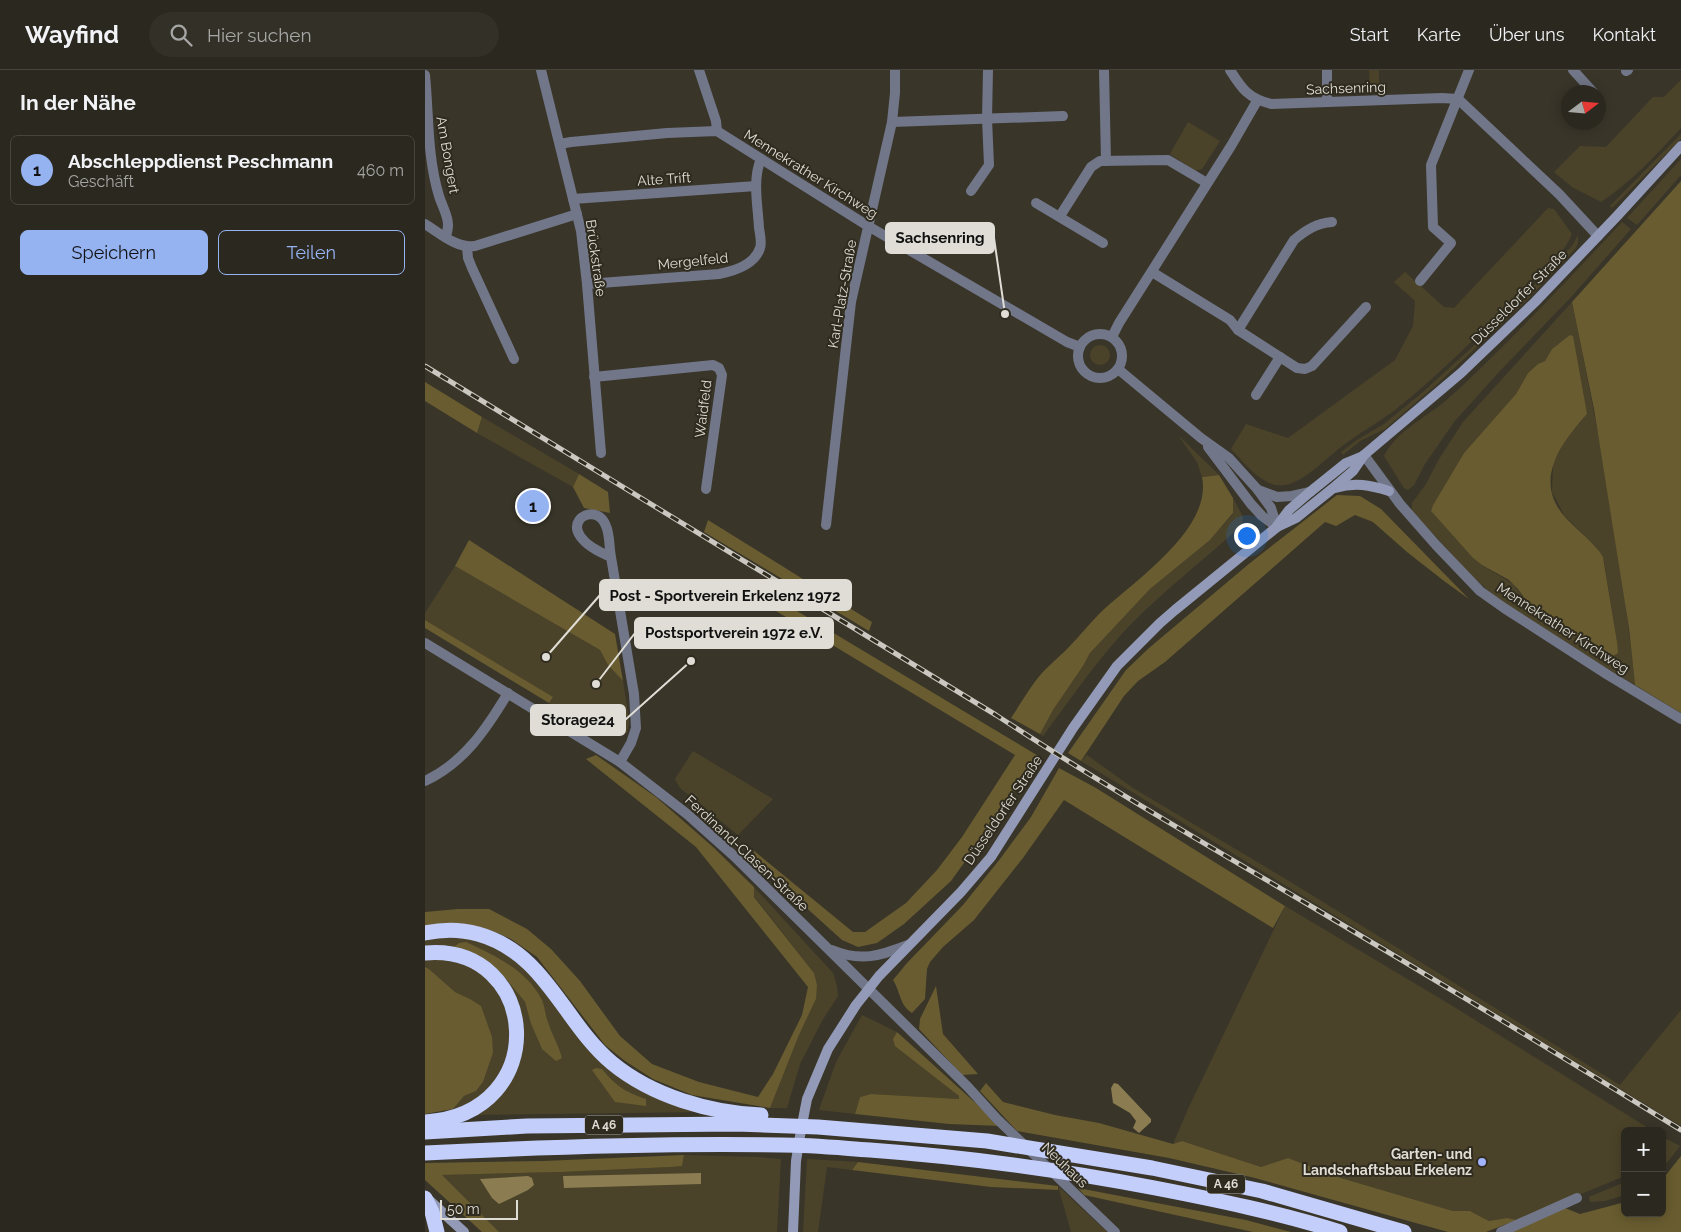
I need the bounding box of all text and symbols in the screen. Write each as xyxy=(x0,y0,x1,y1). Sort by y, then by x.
search box xyxy=(149,12,499,57)
text: Wayfind xyxy=(25,20,119,49)
icon: search xyxy=(167,21,195,49)
text: Hier suchen xyxy=(207,24,312,46)
text: Start xyxy=(1350,24,1389,45)
text: Karte xyxy=(1417,24,1461,45)
text: Über uns xyxy=(1489,24,1564,45)
text: Kontakt xyxy=(1592,24,1656,45)
street label: Sachsenring xyxy=(1306,79,1386,97)
north arrow xyxy=(1561,85,1606,130)
text: In der Nähe xyxy=(20,90,136,115)
street label: Am Bongert xyxy=(433,115,463,195)
street label: Mennekrather Kirchweg xyxy=(741,126,881,222)
text: Abschleppdienst Peschmann xyxy=(68,150,333,172)
text: 1 xyxy=(33,161,41,180)
text: 460 m xyxy=(357,161,404,180)
street label: Alte Trift xyxy=(637,169,692,189)
text: Geschäft xyxy=(68,172,134,191)
street label: Brückstraße xyxy=(583,218,609,298)
callout: Sachsenring xyxy=(886,223,994,253)
text: Sachsenring xyxy=(896,229,984,247)
button: Speichern xyxy=(20,230,208,275)
button: Teilen xyxy=(218,230,405,275)
street label: Karl-Platz-Straße xyxy=(825,239,859,349)
street label: Düsseldorfer Straße xyxy=(1468,246,1570,348)
street label: Mergelfeld xyxy=(657,249,729,273)
street label: Waidfeld xyxy=(691,379,715,439)
pin: 1 xyxy=(517,487,549,525)
your location xyxy=(1234,523,1260,549)
street label: Mennekrather Kirchweg xyxy=(1494,579,1632,677)
callout: Post - Sportverein Erkelenz 1972 xyxy=(600,580,851,610)
text: Post - Sportverein Erkelenz 1972 xyxy=(610,587,840,605)
callout: Postsportverein 1972 e.V. xyxy=(635,618,833,648)
text: Postsportverein 1972 e.V. xyxy=(645,624,823,642)
callout: Storage24 xyxy=(531,705,625,735)
text: Storage24 xyxy=(541,711,615,729)
street label: Düsseldorfer Straße xyxy=(961,752,1045,868)
street label: Ferdinand-Clasen-Straße xyxy=(682,792,812,914)
road number: A 46 xyxy=(585,1116,623,1134)
map controls xyxy=(1621,1127,1666,1217)
button: + xyxy=(1621,1127,1666,1172)
street label: Neuhaus xyxy=(1039,1139,1092,1191)
place label: Garten- und Landschaftsbau Erkelenz xyxy=(1303,1146,1472,1178)
marker: Garten- und Landschaftsbau Erkelenz xyxy=(1476,1156,1488,1168)
button: − xyxy=(1621,1172,1666,1217)
road number: A 46 xyxy=(1207,1174,1245,1194)
scale bar xyxy=(440,1197,517,1220)
text: 50 m xyxy=(447,1201,480,1217)

